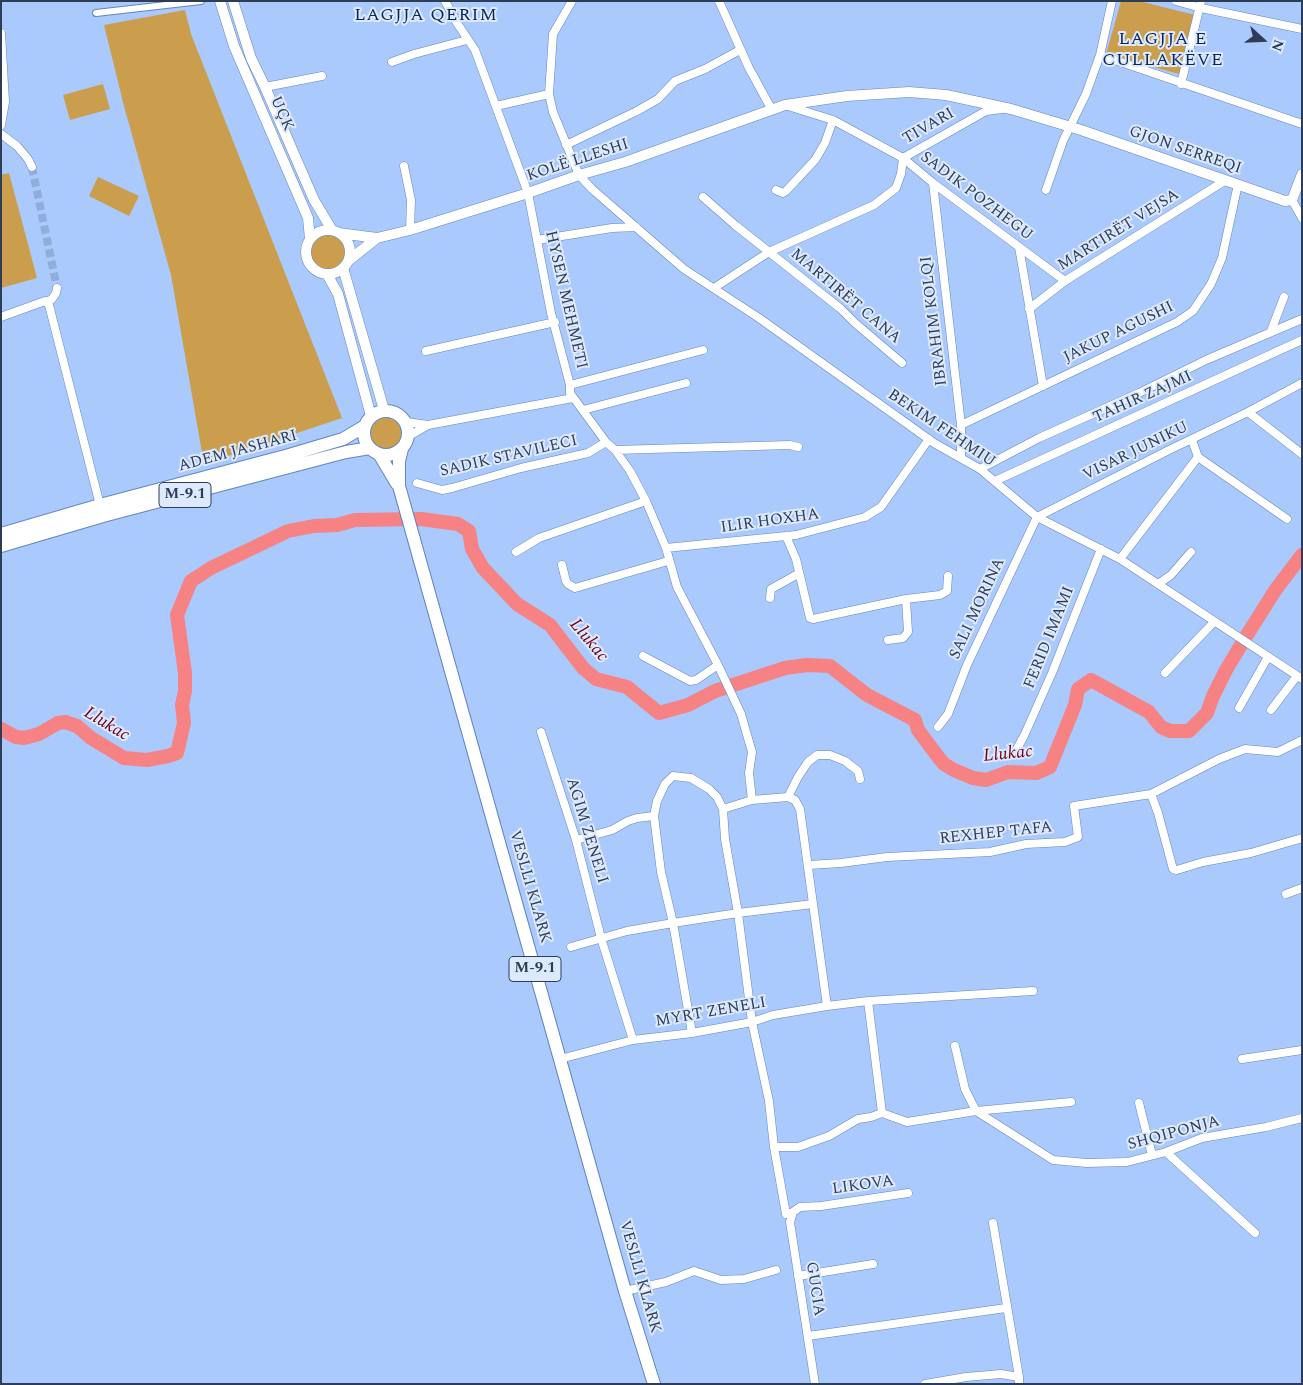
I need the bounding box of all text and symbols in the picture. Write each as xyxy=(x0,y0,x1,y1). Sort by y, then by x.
district label: LAGJJA QERIM xyxy=(353,5,499,27)
north arrow xyxy=(1238,15,1288,65)
district label: LAGJJA E CULLAKËVE xyxy=(1101,29,1225,72)
text: N xyxy=(1266,36,1289,54)
street label: UÇK xyxy=(265,94,297,134)
street label: TIVARI xyxy=(900,105,958,149)
street label: GJON SERREQI xyxy=(1126,123,1244,179)
street label: KOLË LLESHI xyxy=(525,135,631,187)
street label: SADIK POZHEGU xyxy=(916,148,1036,246)
street label: MARTIRËT VEJSA xyxy=(1055,186,1183,276)
street label: HYSEN MEHMETI xyxy=(540,229,590,371)
street label: MARTIRËT CANA xyxy=(786,245,904,349)
street label: IBRAHIM KOLQI xyxy=(917,255,953,387)
street label: JAKUP AGUSHI xyxy=(1061,298,1177,368)
street label: TAHIR ZAJMI xyxy=(1091,368,1195,428)
street label: BEKIM FEHMIU xyxy=(883,386,999,472)
street label: VISAR JUNIKU xyxy=(1080,418,1192,486)
street label: ADEM JASHARI xyxy=(177,427,299,477)
street label: SADIK STAVILECI xyxy=(438,432,580,482)
road number: M-9.1 xyxy=(159,482,211,508)
street label: ILIR HOXHA xyxy=(720,506,820,538)
street label: SALI MORINA xyxy=(946,555,1010,663)
street label: FERID IMAMI xyxy=(1021,584,1079,692)
water label: Llukac xyxy=(564,615,612,667)
water label: Llukac xyxy=(79,703,133,747)
water label: Llukac xyxy=(982,742,1034,768)
street label: AGIM ZENELI xyxy=(561,776,611,886)
street label: REXHEP TAFA xyxy=(939,819,1053,849)
street label: VESLLI KLARK xyxy=(504,828,554,946)
road number: M-9.1 xyxy=(509,956,561,982)
street label: MYRT ZENELI xyxy=(654,994,768,1032)
street label: SHQIPONJA xyxy=(1126,1113,1222,1155)
street label: LIKOVA xyxy=(831,1172,895,1200)
street label: VESLLI KLARK xyxy=(614,1218,664,1336)
street label: GUCIA xyxy=(800,1260,828,1318)

